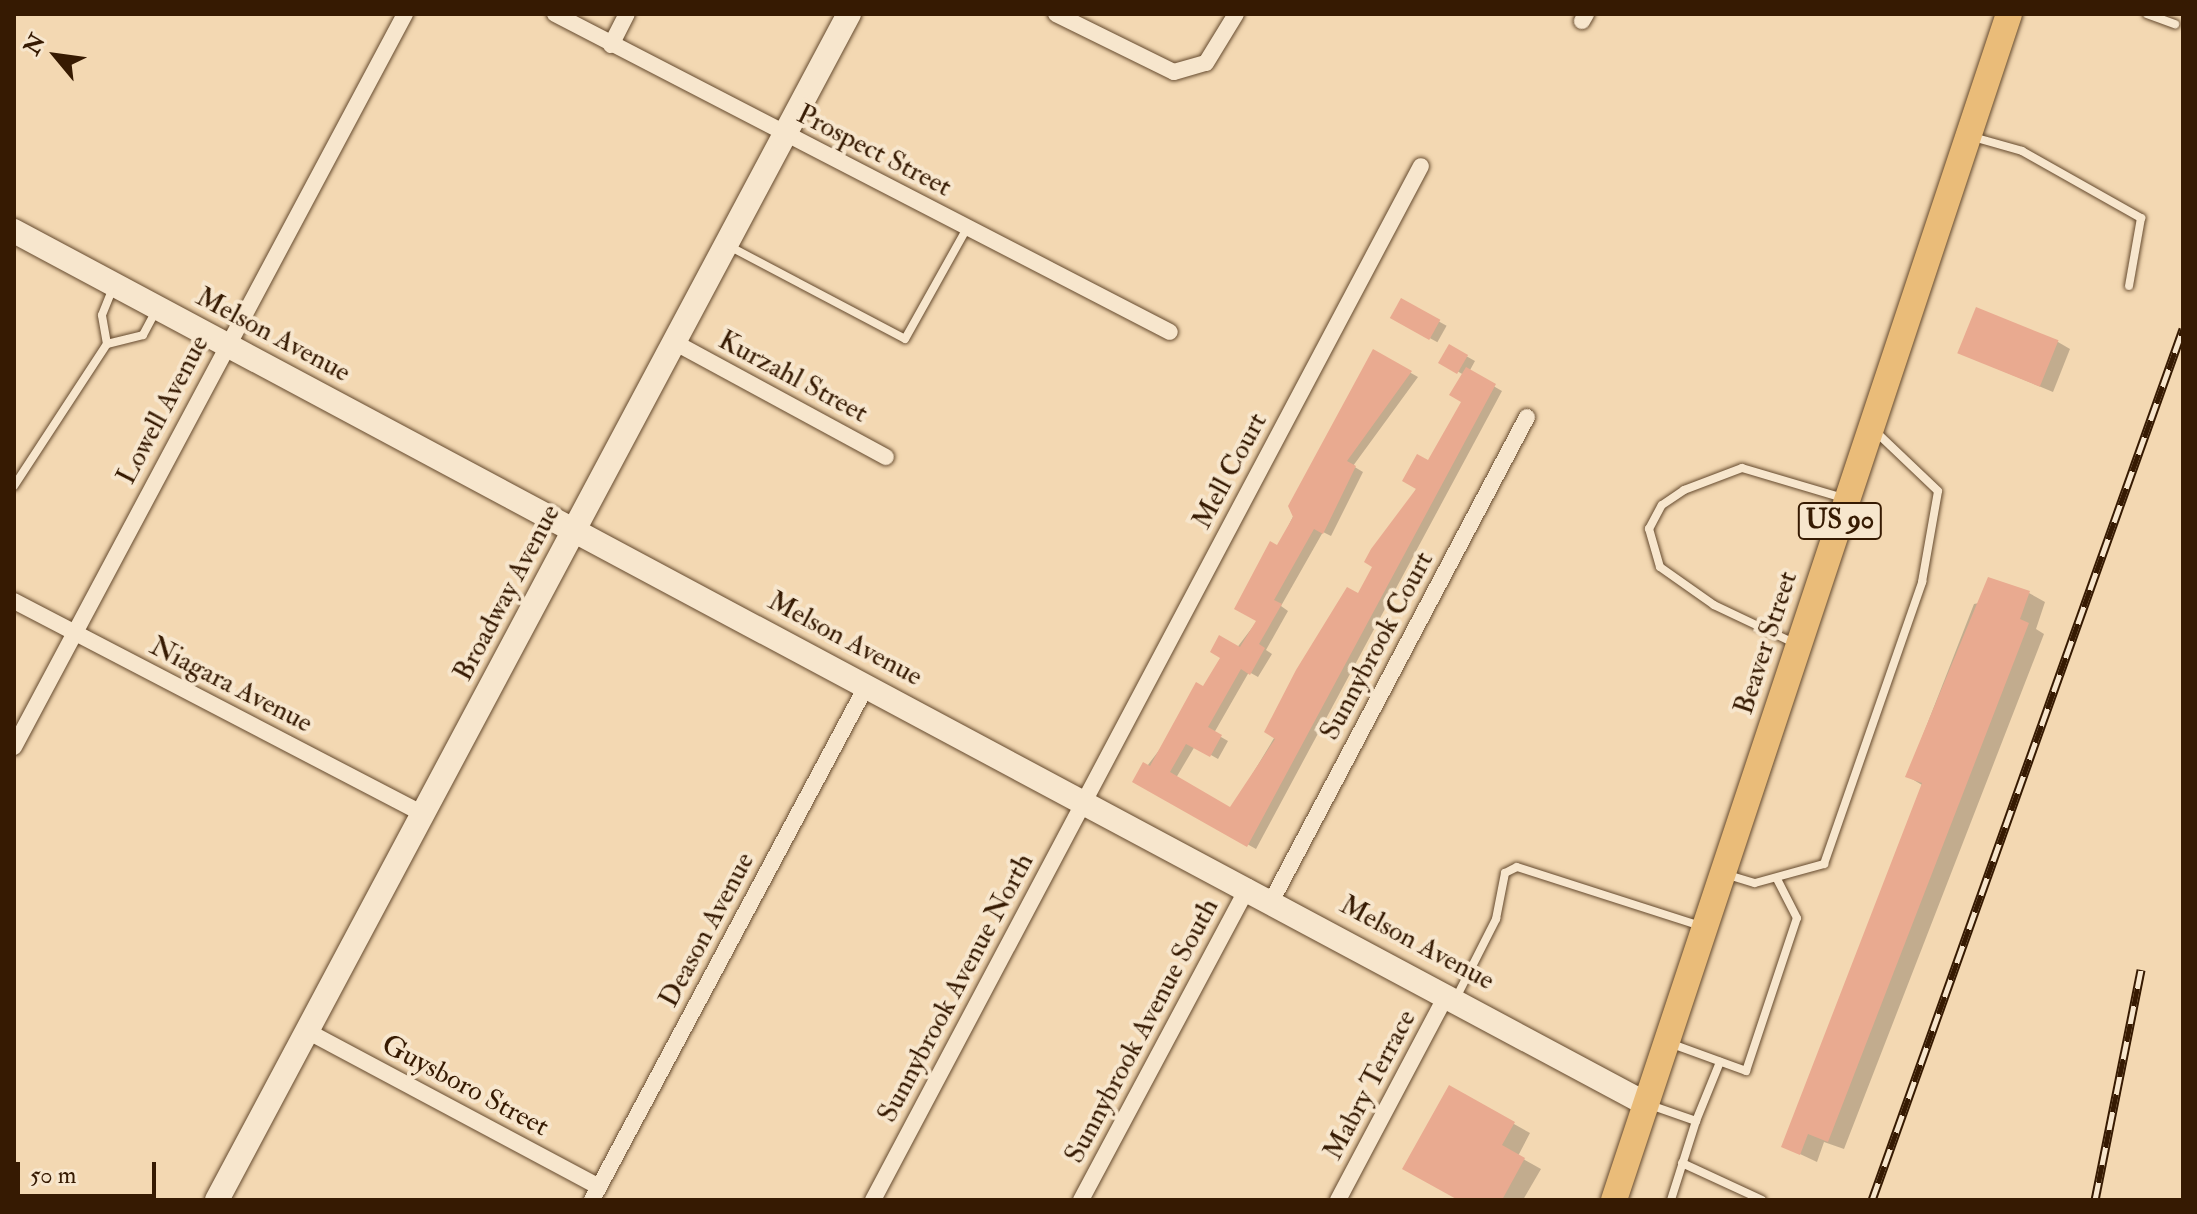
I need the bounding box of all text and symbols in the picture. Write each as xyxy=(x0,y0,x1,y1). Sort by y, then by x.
north arrow xyxy=(16,16,96,96)
text: N xyxy=(18,29,52,60)
street label: Prospect Street xyxy=(791,98,957,204)
street label: Melson Avenue xyxy=(190,280,356,390)
street label: Kurzahl Street xyxy=(713,324,873,430)
street label: Lowell Avenue xyxy=(110,330,216,490)
street label: Mell Court xyxy=(1185,407,1275,535)
street label: Broadway Avenue xyxy=(446,499,568,687)
road number: US 90 xyxy=(1796,499,1884,543)
street label: Sunnybrook Court xyxy=(1313,546,1441,746)
street label: Beaver Street xyxy=(1727,567,1805,719)
street label: Melson Avenue xyxy=(762,584,928,694)
street label: Niagara Avenue xyxy=(144,630,318,740)
street label: Deason Avenue xyxy=(652,847,762,1013)
street label: Sunnybrook Avenue North xyxy=(871,848,1041,1128)
street label: Melson Avenue xyxy=(1334,888,1500,998)
street label: Sunnybrook Avenue South xyxy=(1058,893,1226,1169)
street label: Mabry Terrace xyxy=(1316,1004,1424,1166)
street label: Guysboro Street xyxy=(376,1028,554,1144)
scale bar xyxy=(20,1146,160,1196)
text: 50 m xyxy=(30,1160,76,1191)

